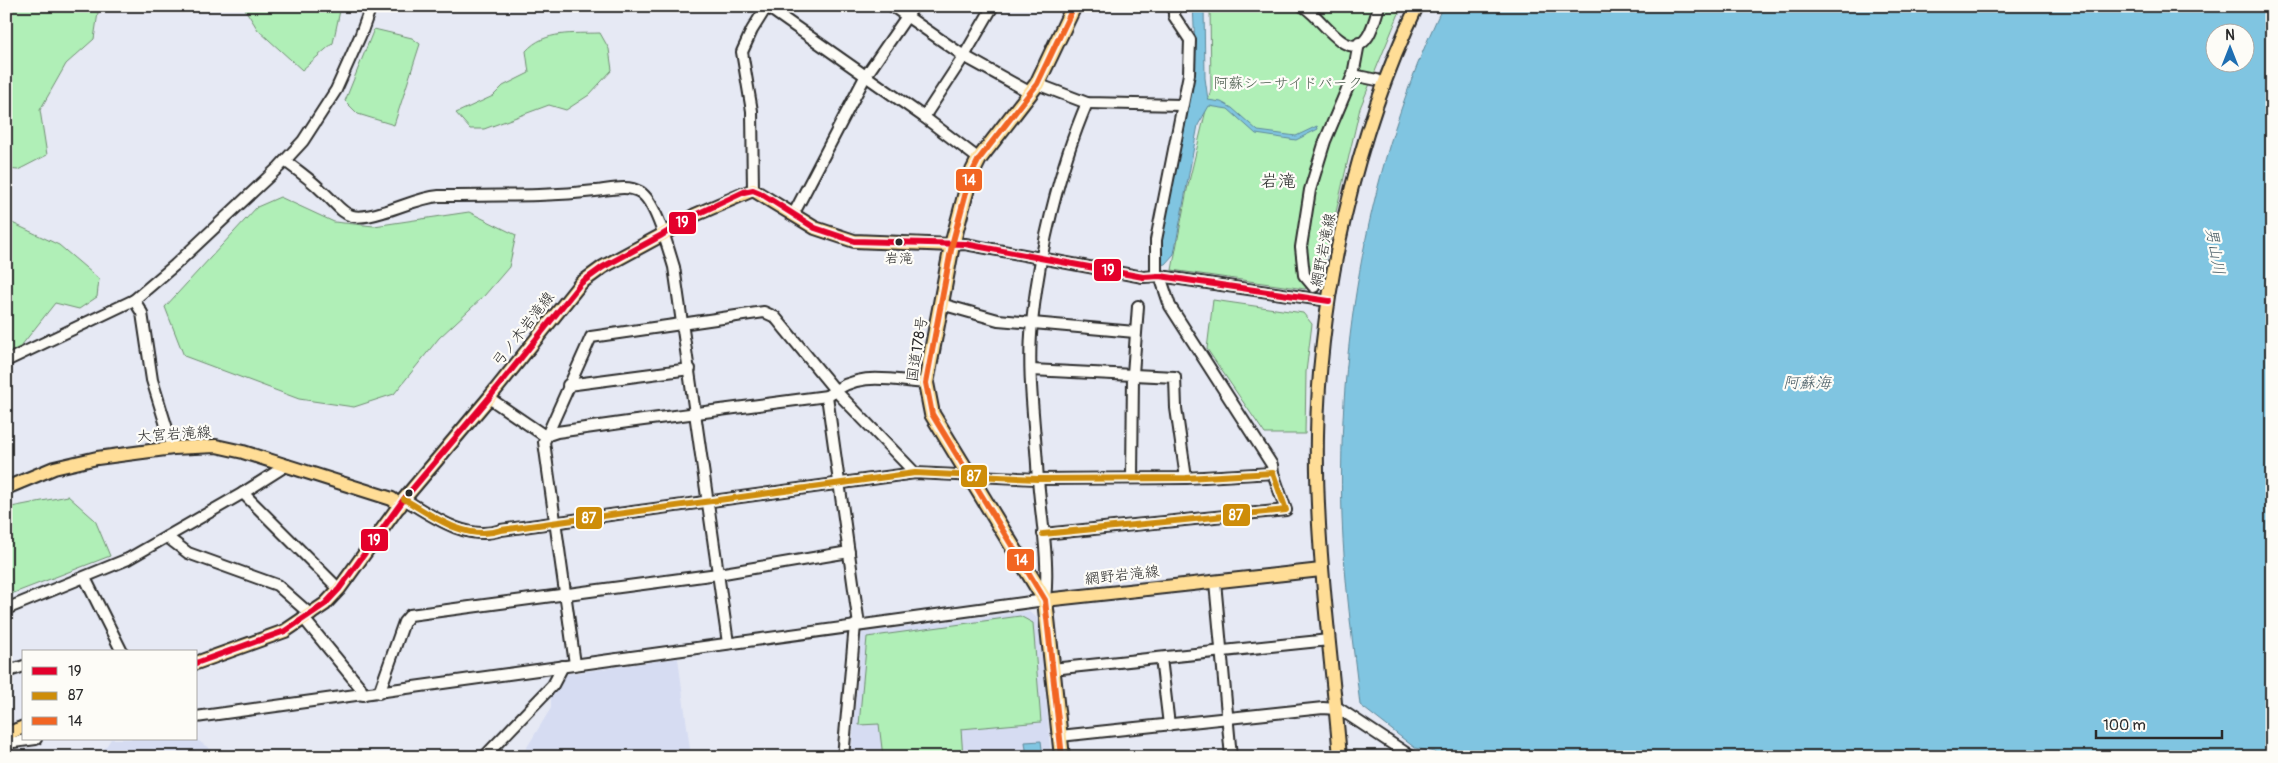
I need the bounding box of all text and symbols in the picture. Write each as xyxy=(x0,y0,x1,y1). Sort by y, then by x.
north arrow xyxy=(2206,22,2256,72)
text: N xyxy=(2225,27,2235,44)
park label: 阿蘇シーサイドパーク xyxy=(1213,74,1363,93)
line badge: 14 xyxy=(955,168,983,192)
district label: 岩滝 xyxy=(1260,170,1296,193)
text: 14 xyxy=(962,172,977,189)
line badge: 19 xyxy=(668,211,697,235)
street label: 網野岩滝線 xyxy=(1307,211,1340,289)
text: 19 xyxy=(676,214,688,231)
water label: 男山川 xyxy=(2201,226,2229,277)
marker: 岩滝 xyxy=(894,237,904,247)
place label: 岩滝 xyxy=(885,250,913,267)
line badge: 19 xyxy=(1093,258,1122,282)
text: 19 xyxy=(1102,262,1114,279)
street label: 弓ノ木岩滝線 xyxy=(488,288,559,371)
street label: 国道178号 xyxy=(903,315,932,383)
water label: 阿蘇海 xyxy=(1783,373,1832,393)
street label: 大宮岩滝線 xyxy=(136,422,212,447)
line badge: 87 xyxy=(960,464,988,488)
text: 87 xyxy=(967,468,982,485)
unlabelled marker xyxy=(404,488,414,498)
line badge: 87 xyxy=(1222,503,1251,527)
line badge: 87 xyxy=(575,506,603,530)
text: 87 xyxy=(1229,507,1244,524)
text: 87 xyxy=(582,510,597,527)
line badge: 19 xyxy=(360,528,389,552)
text: 19 xyxy=(368,532,380,549)
line badge: 14 xyxy=(1006,548,1035,572)
text: 14 xyxy=(1014,552,1029,569)
street label: 網野岩滝線 xyxy=(1084,562,1160,589)
legend xyxy=(22,650,198,740)
text: 19 xyxy=(68,662,82,681)
text: 87 xyxy=(68,686,84,705)
scale bar xyxy=(2096,708,2222,740)
text: 14 xyxy=(68,712,83,731)
text: 100 m xyxy=(2103,716,2146,735)

